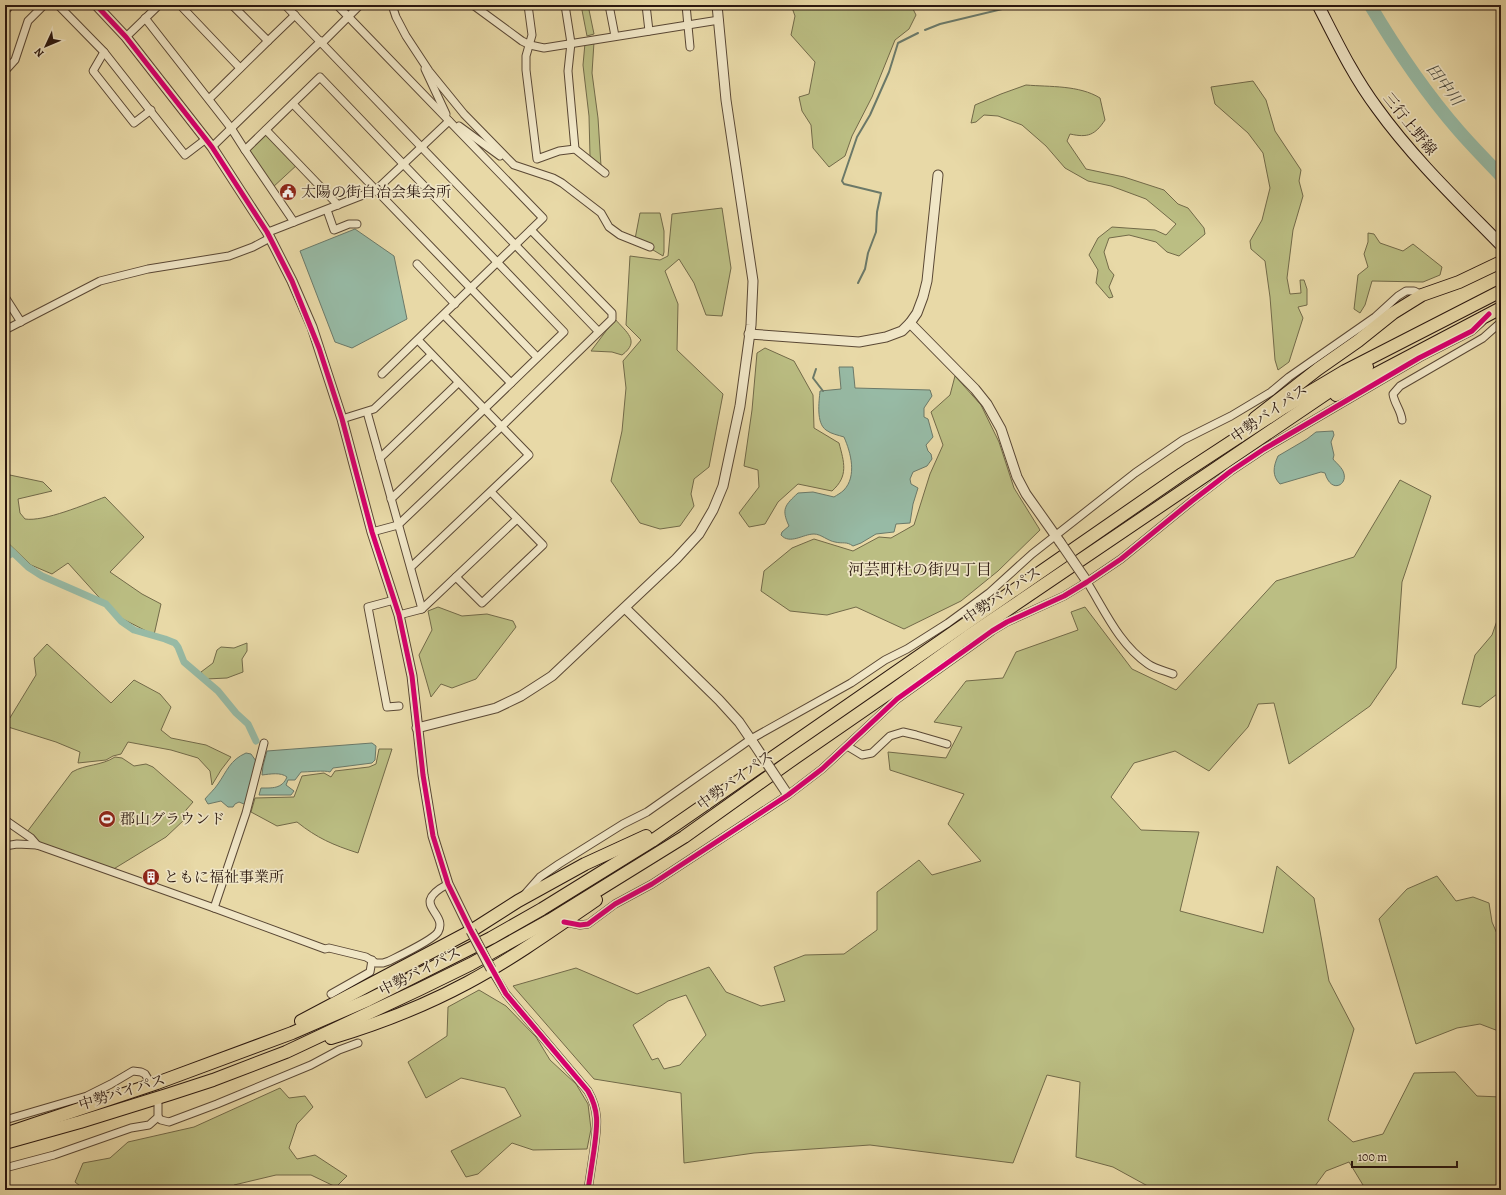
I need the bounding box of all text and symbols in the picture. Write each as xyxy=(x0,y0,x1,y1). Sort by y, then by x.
north arrow xyxy=(26,26,66,66)
text: N xyxy=(31,45,47,61)
water label: 田中川 xyxy=(1421,59,1469,112)
street label: 三行上野線 xyxy=(1379,89,1441,159)
public building icon: 太陽の街自治会集会所 xyxy=(278,182,298,202)
place label: 太陽の街自治会集会所 xyxy=(301,182,451,202)
street label: 中勢バイパス xyxy=(1227,379,1311,447)
district label: 河芸町杜の街四丁目 xyxy=(848,559,992,581)
street label: 中勢バイパス xyxy=(959,562,1045,628)
street label: 中勢バイパス xyxy=(693,746,777,814)
sports icon: 郡山グラウンド xyxy=(97,809,117,829)
place label: 郡山グラウンド xyxy=(120,809,225,829)
building icon: ともに福祉事業所 xyxy=(141,867,161,887)
place label: ともに福祉事業所 xyxy=(164,867,284,887)
street label: 中勢バイパス xyxy=(375,942,465,1000)
street label: 中勢バイパス xyxy=(76,1069,168,1115)
scale bar xyxy=(1352,1143,1457,1169)
text: 100 m xyxy=(1358,1149,1387,1165)

